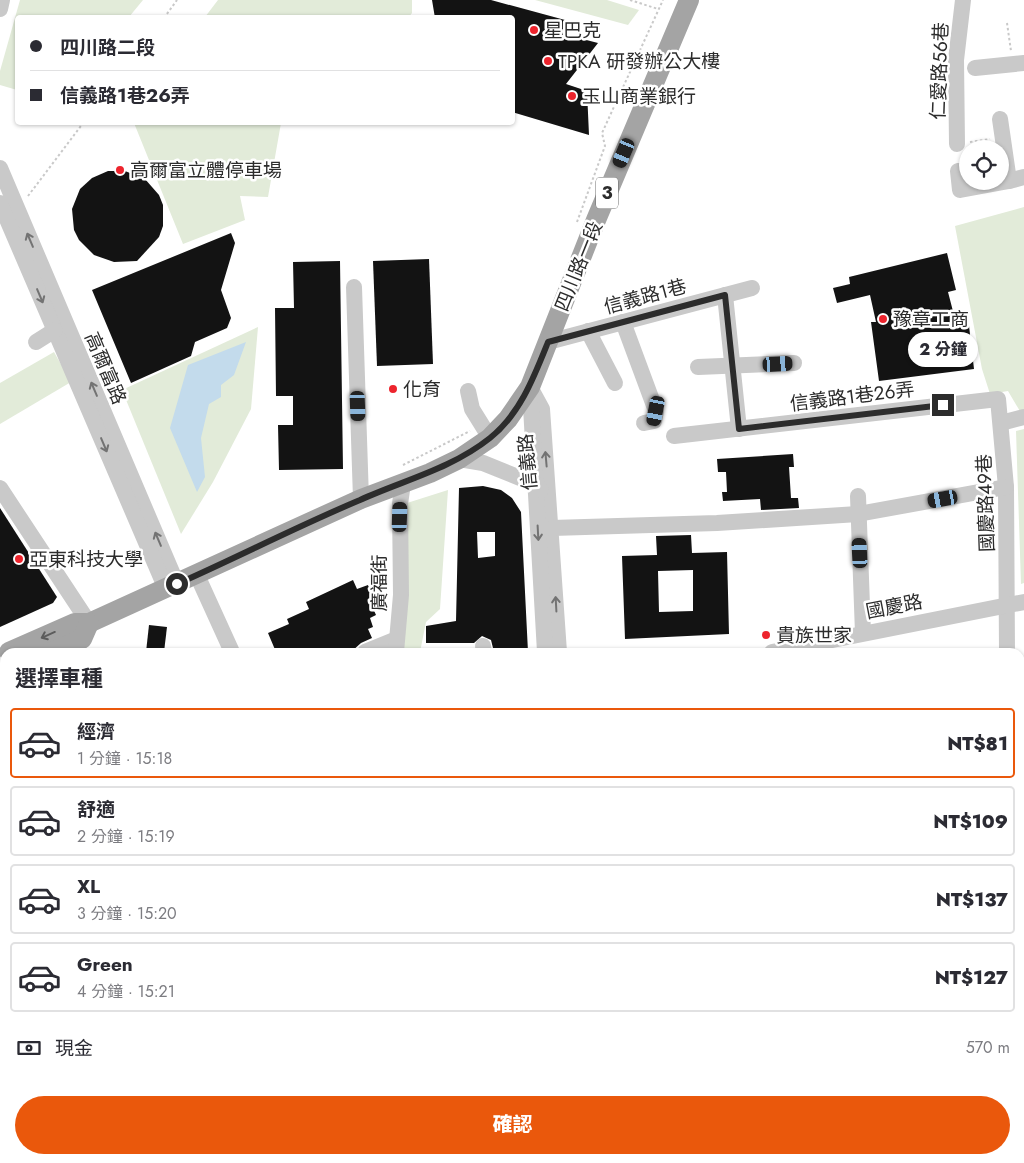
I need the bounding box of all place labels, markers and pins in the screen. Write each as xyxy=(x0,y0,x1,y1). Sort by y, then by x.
place label: 星巴克 xyxy=(544,17,601,44)
marker: 星巴克 xyxy=(528,24,540,36)
place label: TPKA 研發辦公大樓 xyxy=(558,48,720,75)
marker: TPKA 研發辦公大樓 xyxy=(542,55,554,67)
place label: 玉山商業銀行 xyxy=(582,83,696,110)
marker: 玉山商業銀行 xyxy=(566,90,578,102)
place label: 高爾富立體停車場 xyxy=(130,157,282,184)
marker: 高爾富立體停車場 xyxy=(114,164,126,176)
place label: 豫章工商 xyxy=(893,306,969,333)
marker: 豫章工商 xyxy=(877,313,889,325)
place label: 化育 xyxy=(403,376,441,403)
marker: 化育 xyxy=(387,383,399,395)
place label: 亞東科技大學 xyxy=(29,546,143,573)
marker: 亞東科技大學 xyxy=(13,553,25,565)
place label: 貴族世家 xyxy=(776,622,852,649)
marker: 貴族世家 xyxy=(760,629,772,641)

